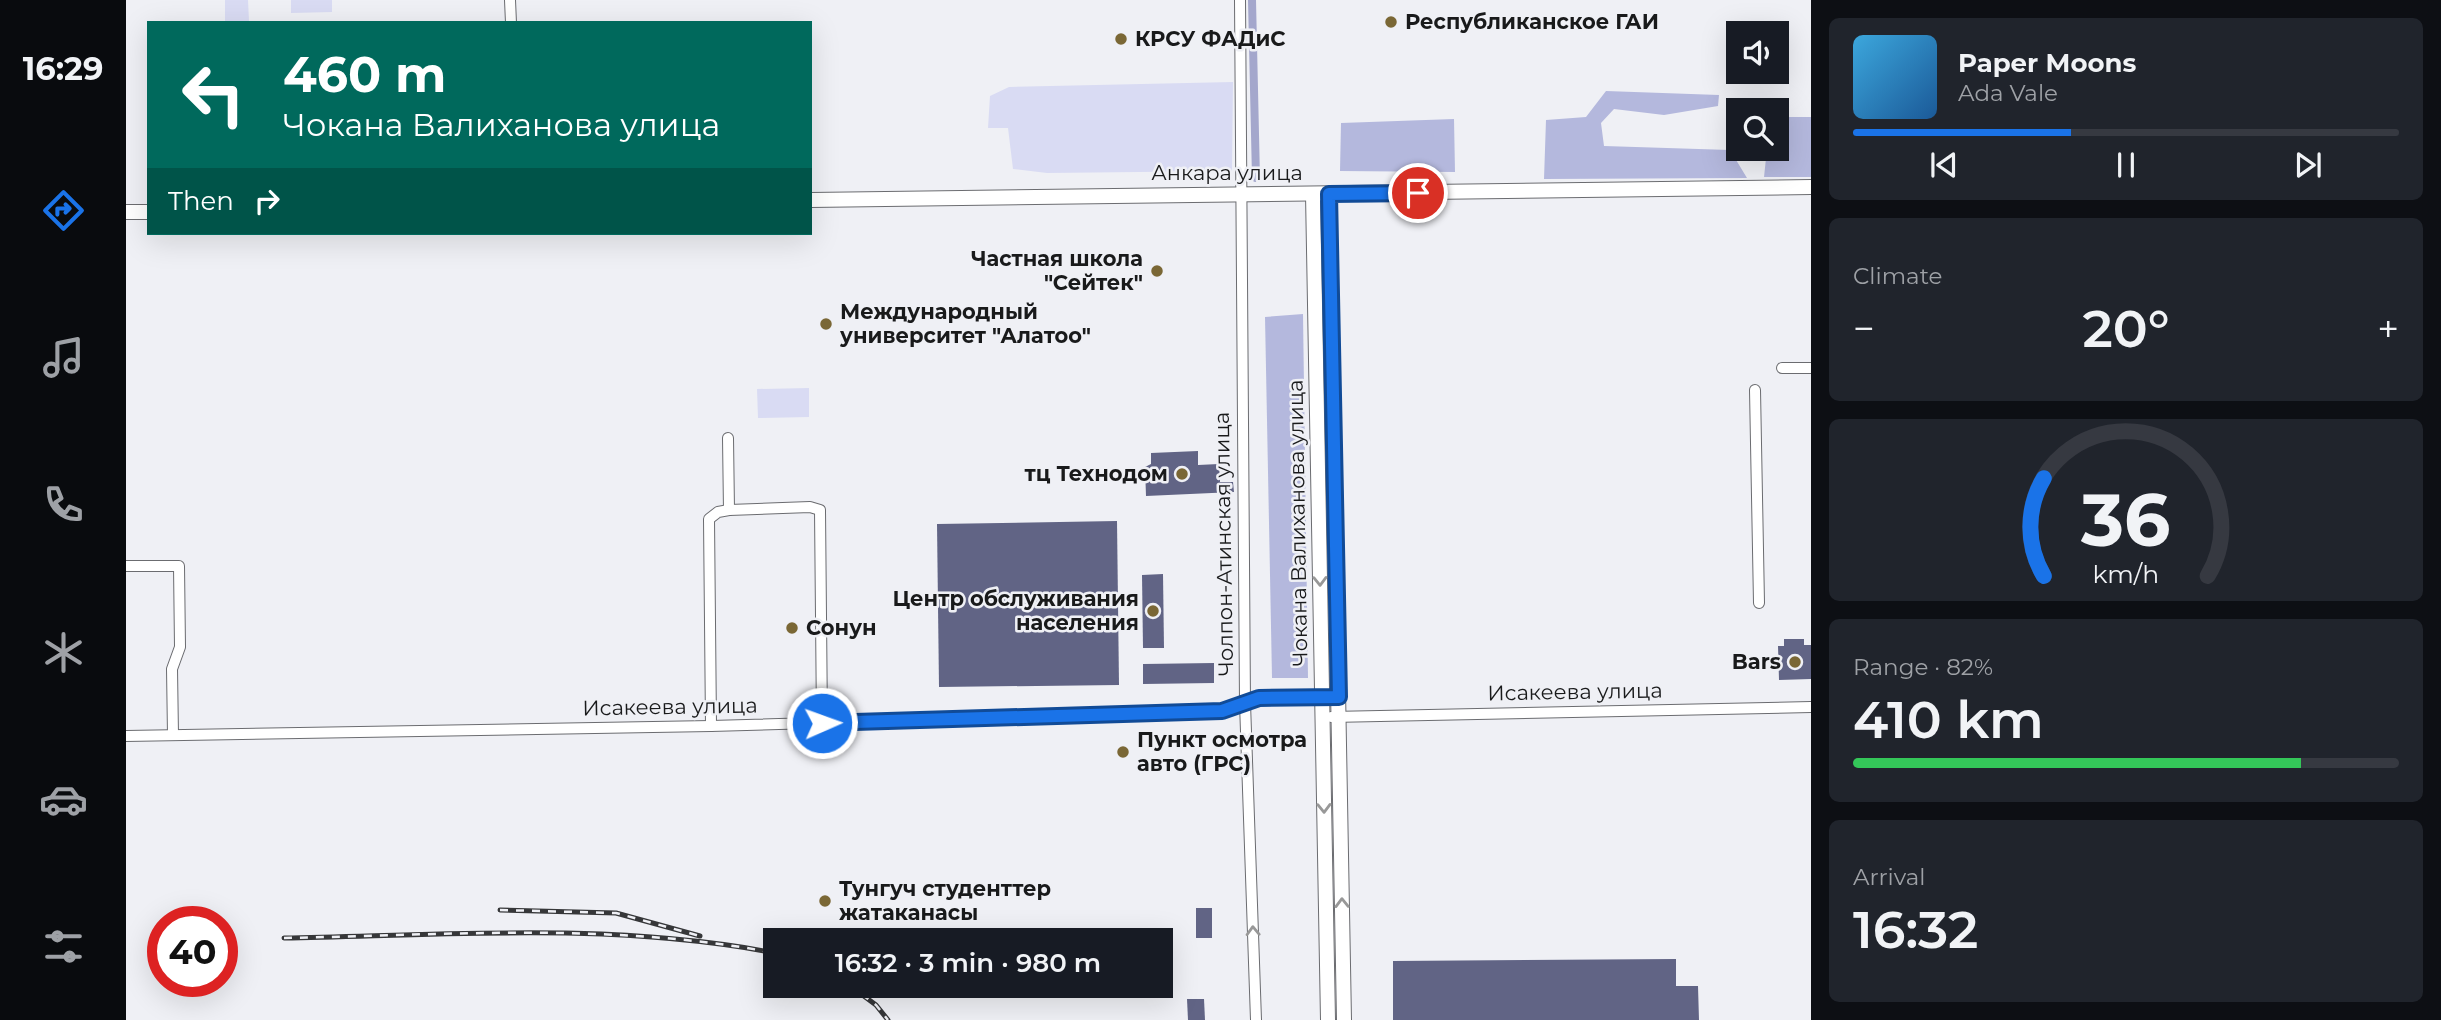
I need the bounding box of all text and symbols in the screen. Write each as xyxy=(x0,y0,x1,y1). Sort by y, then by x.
place label: Республиканское ГАИ xyxy=(1405,9,1659,34)
marker: Республиканское ГАИ xyxy=(1383,14,1399,30)
map controls xyxy=(1726,21,1789,161)
button: sound xyxy=(1726,21,1789,84)
place label: КРСУ ФАДиС xyxy=(1135,26,1286,51)
marker: КРСУ ФАДиС xyxy=(1113,31,1129,47)
text: 460 m xyxy=(283,45,447,104)
text: Paper Moons xyxy=(1958,47,2136,79)
text: 16:29 xyxy=(23,49,103,88)
icon: left xyxy=(168,49,259,140)
text: Ada Vale xyxy=(1958,79,2058,107)
button: search xyxy=(1726,98,1789,161)
text: Чокана Валиханова улица xyxy=(283,105,720,144)
icon: previous xyxy=(1925,146,1963,184)
icon: pause xyxy=(2107,146,2145,184)
icon: next xyxy=(2289,146,2327,184)
street label: Анкара улица xyxy=(1151,160,1303,185)
pin xyxy=(1388,163,1448,223)
icon: arrive xyxy=(1399,174,1437,212)
icon: right xyxy=(248,182,286,220)
text: Then xyxy=(168,185,234,217)
icon: directions xyxy=(39,186,88,235)
place label: Частная школа "Сейтек" xyxy=(971,246,1143,295)
text: Climate xyxy=(1853,262,1942,290)
marker: Частная школа "Сейтек" xyxy=(1149,263,1165,279)
text: 20° xyxy=(2082,297,2170,360)
place label: Международный университет "Алатоо" xyxy=(839,299,1091,348)
text: − xyxy=(1853,305,1875,352)
text: + xyxy=(2377,305,2399,352)
marker: Международный университет "Алатоо" xyxy=(818,316,834,332)
icon: music xyxy=(39,333,88,382)
street label: Чокана Валиханова улица xyxy=(1282,379,1313,667)
street label: Чолпон-Атинская улица xyxy=(1209,412,1238,676)
place label: тц Технодом xyxy=(1024,461,1168,486)
marker: тц Технодом xyxy=(1174,466,1190,482)
text: 36 xyxy=(2080,476,2171,564)
icon: phone xyxy=(39,480,88,529)
text: km/h xyxy=(2093,559,2159,589)
one-way arrow xyxy=(1312,576,1327,587)
place label: Центр обслуживания населения xyxy=(893,586,1139,635)
marker: Центр обслуживания населения xyxy=(1145,603,1161,619)
place label: Сонун xyxy=(806,615,877,640)
marker: Сонун xyxy=(784,620,800,636)
icon: climate xyxy=(39,628,88,677)
place label: Bars xyxy=(1732,649,1781,674)
text: Range · 82% xyxy=(1853,653,1993,681)
marker: Bars xyxy=(1787,654,1803,670)
street label: Исакеева улица xyxy=(1487,677,1663,706)
position arrow xyxy=(785,686,859,760)
text: 410 km xyxy=(1853,688,2044,751)
street label: Исакеева улица xyxy=(582,692,758,721)
place label: Пункт осмотра авто (ГРС) xyxy=(1137,727,1307,776)
marker: Пункт осмотра авто (ГРС) xyxy=(1115,744,1131,760)
icon: car xyxy=(39,775,88,824)
one-way arrow xyxy=(1316,804,1332,814)
text: Arrival xyxy=(1853,863,1926,891)
place label: Тунгуч студенттер жатаканасы xyxy=(839,876,1051,925)
marker: Тунгуч студенттер жатаканасы xyxy=(817,893,833,909)
one-way arrow xyxy=(1335,897,1350,908)
text: 16:32 xyxy=(1853,898,1978,961)
speed limit sign: 40 xyxy=(147,906,238,997)
icon: filters xyxy=(39,922,88,971)
one-way arrow xyxy=(1245,925,1260,936)
text: 16:32 · 3 min · 980 m xyxy=(835,947,1101,979)

